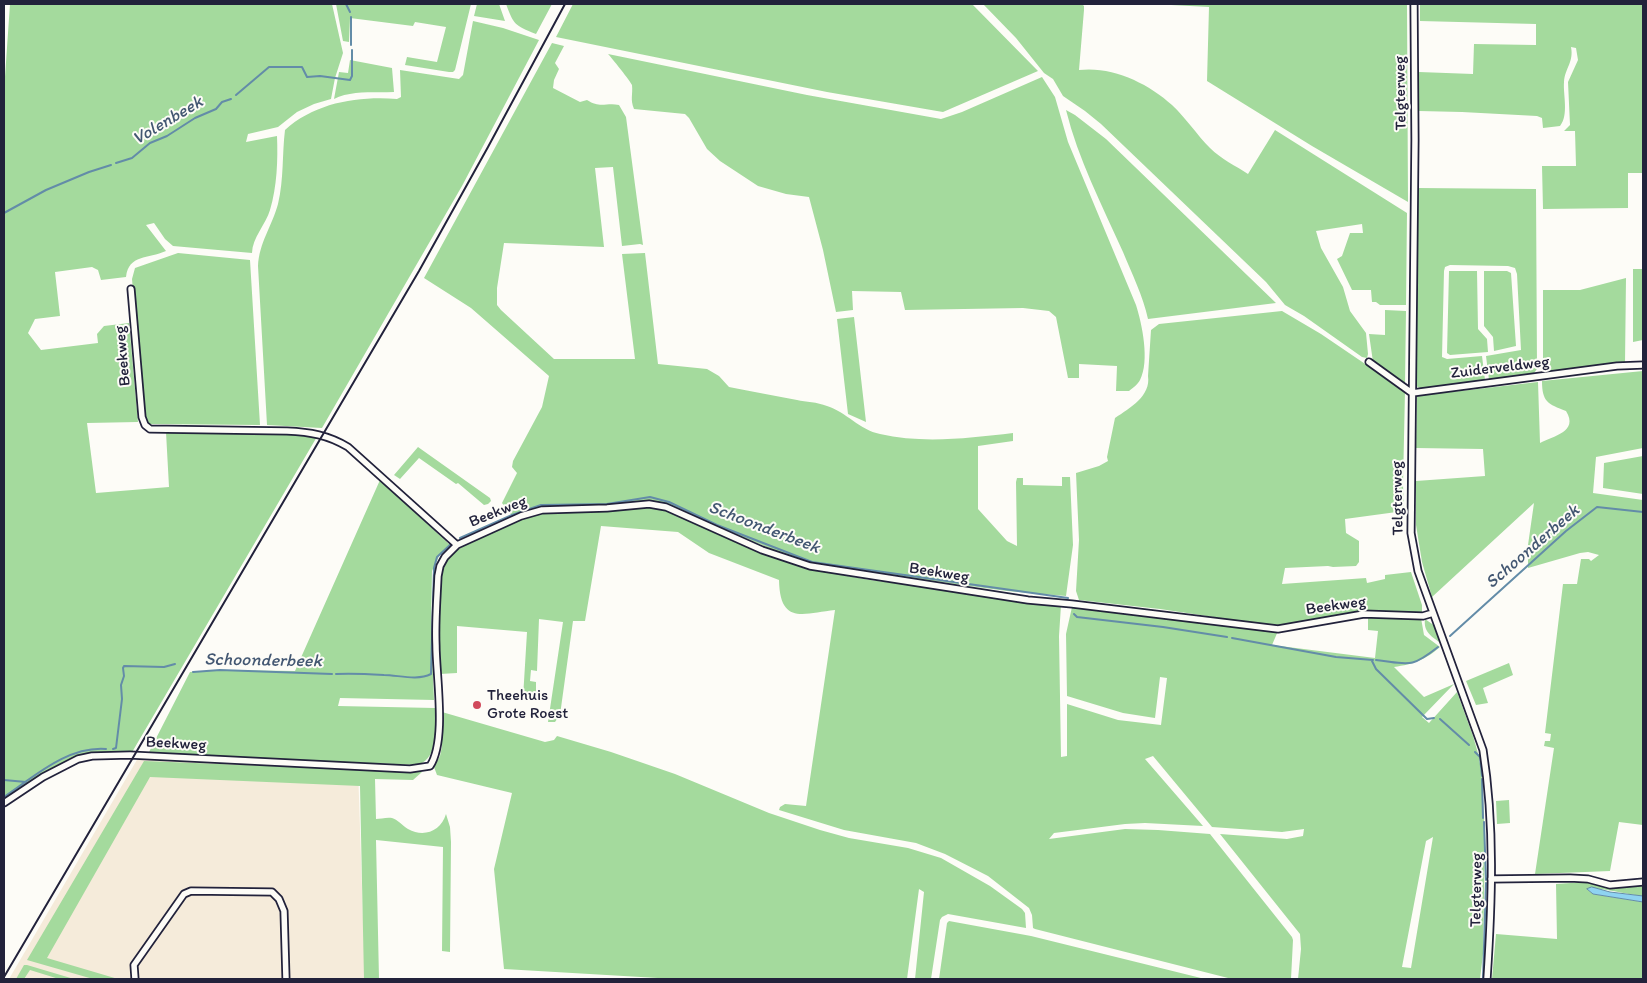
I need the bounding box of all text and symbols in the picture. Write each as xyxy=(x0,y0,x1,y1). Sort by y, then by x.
street label: Telgterweg xyxy=(1391,56,1411,130)
water label: Volenbeek xyxy=(129,92,207,150)
street label: Beekweg xyxy=(111,325,135,387)
street label: Zuiderveldweg xyxy=(1449,352,1551,384)
street label: Telgterweg xyxy=(1388,461,1408,535)
street label: Beekweg xyxy=(466,492,530,532)
water label: Schoonderbeek xyxy=(705,497,823,559)
water label: Schoonderbeek xyxy=(1482,500,1584,594)
street label: Beekweg xyxy=(908,559,970,587)
street label: Beekweg xyxy=(1305,592,1367,620)
water label: Schoonderbeek xyxy=(204,649,322,673)
place label: Theehuis Grote Roest xyxy=(487,686,568,724)
marker: Theehuis Grote Roest xyxy=(471,699,483,711)
street label: Beekweg xyxy=(145,733,207,755)
street label: Telgterweg xyxy=(1467,853,1487,927)

